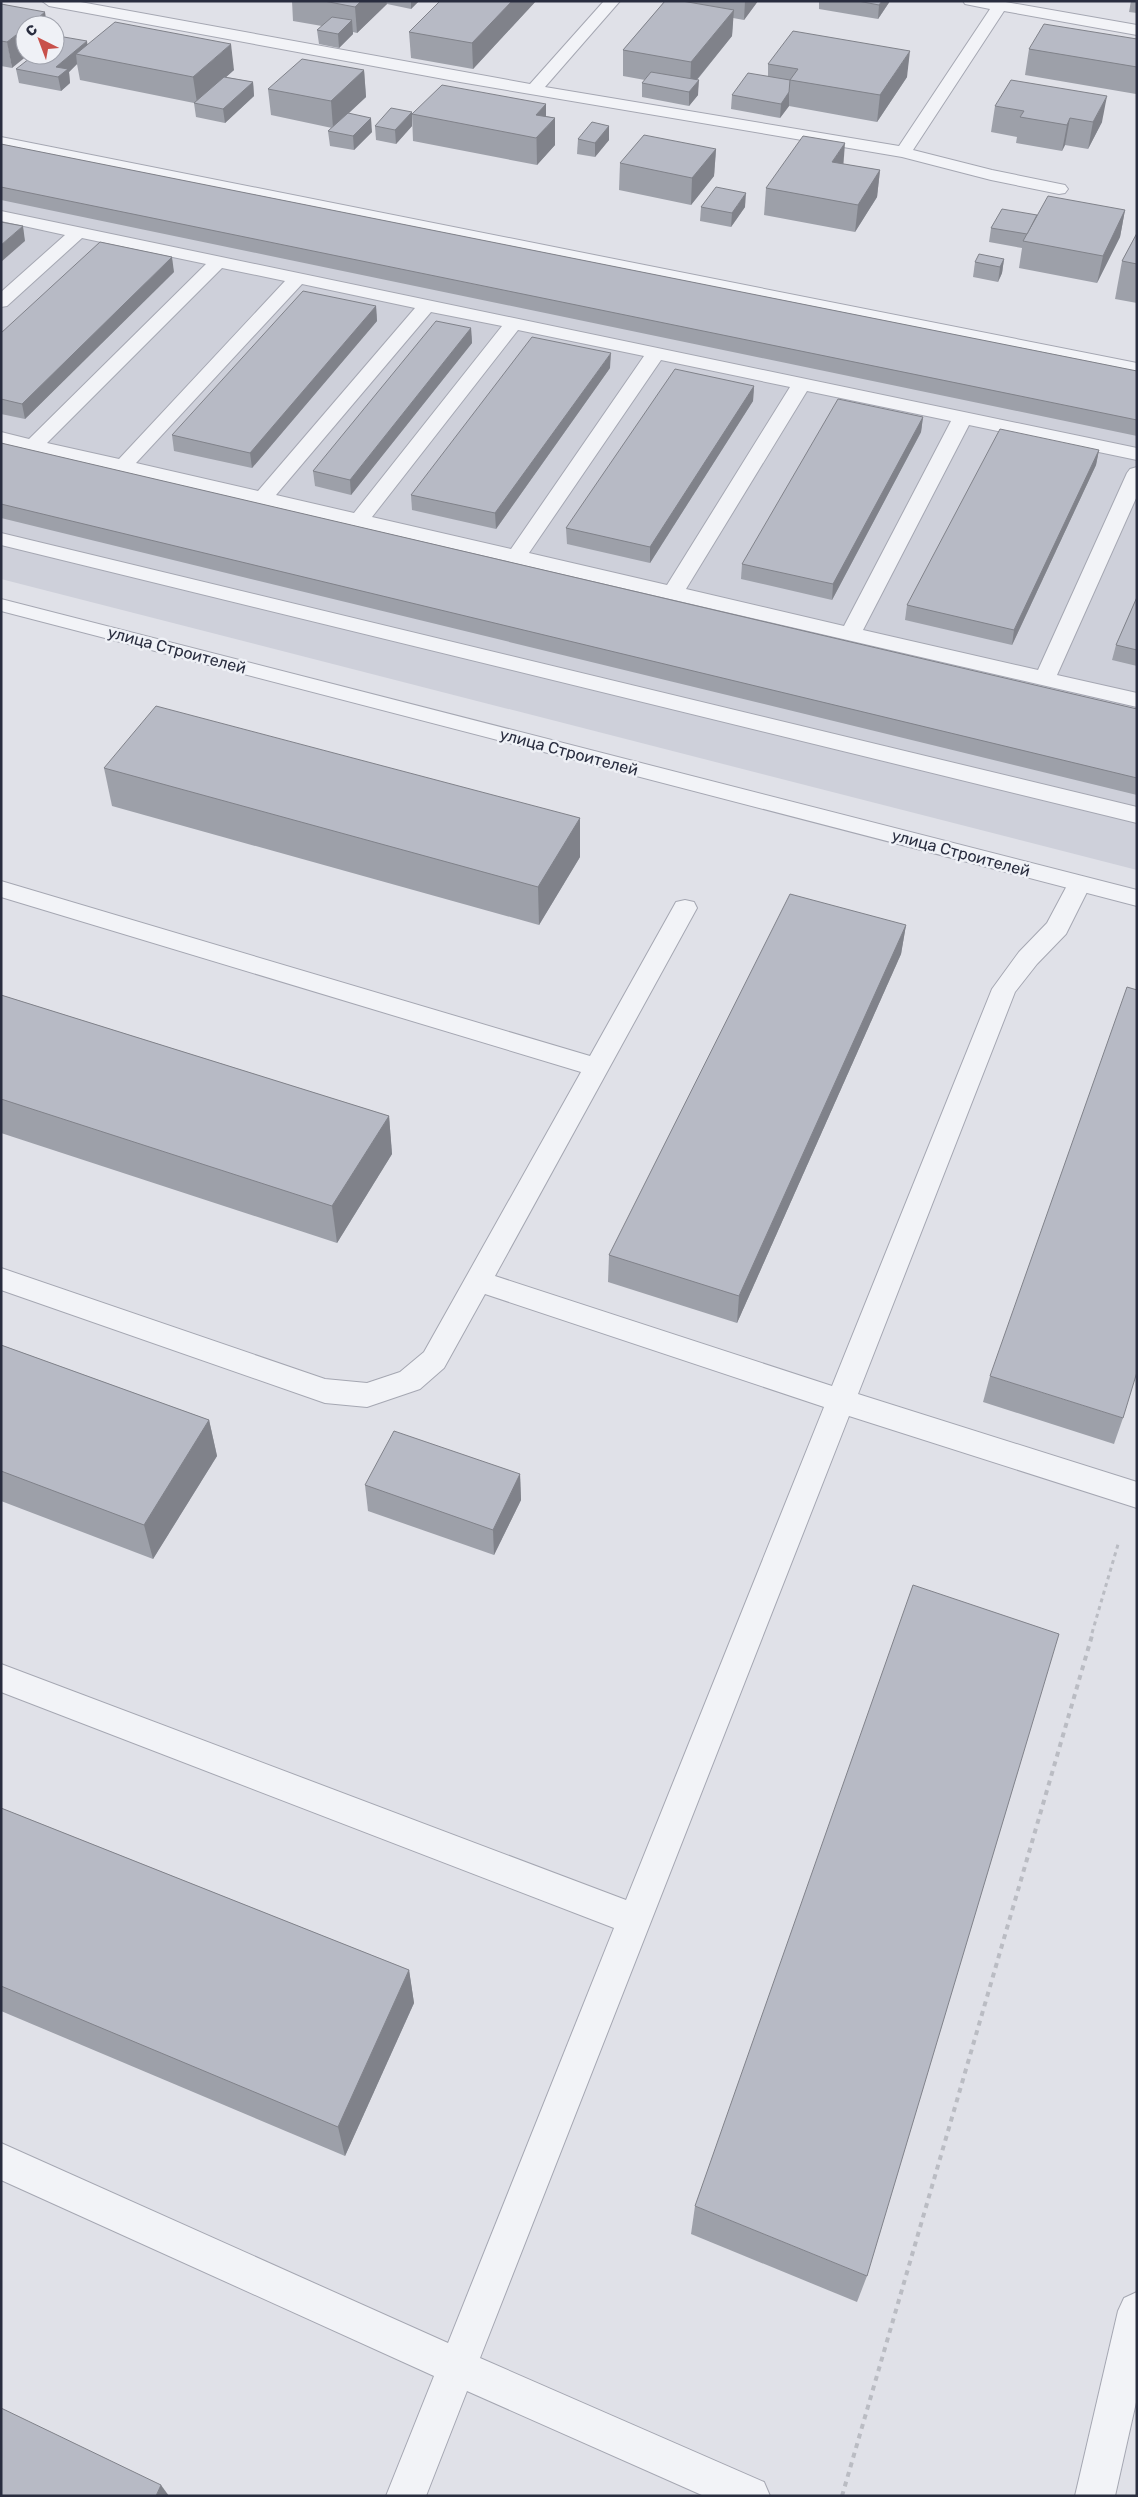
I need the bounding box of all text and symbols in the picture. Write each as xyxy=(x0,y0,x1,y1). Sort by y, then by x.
north arrow xyxy=(15,15,65,65)
text: С xyxy=(22,21,41,40)
street label: улица Строителей xyxy=(106,622,248,678)
street label: улица Строителей xyxy=(498,724,640,780)
street label: улица Строителей xyxy=(890,825,1032,881)

